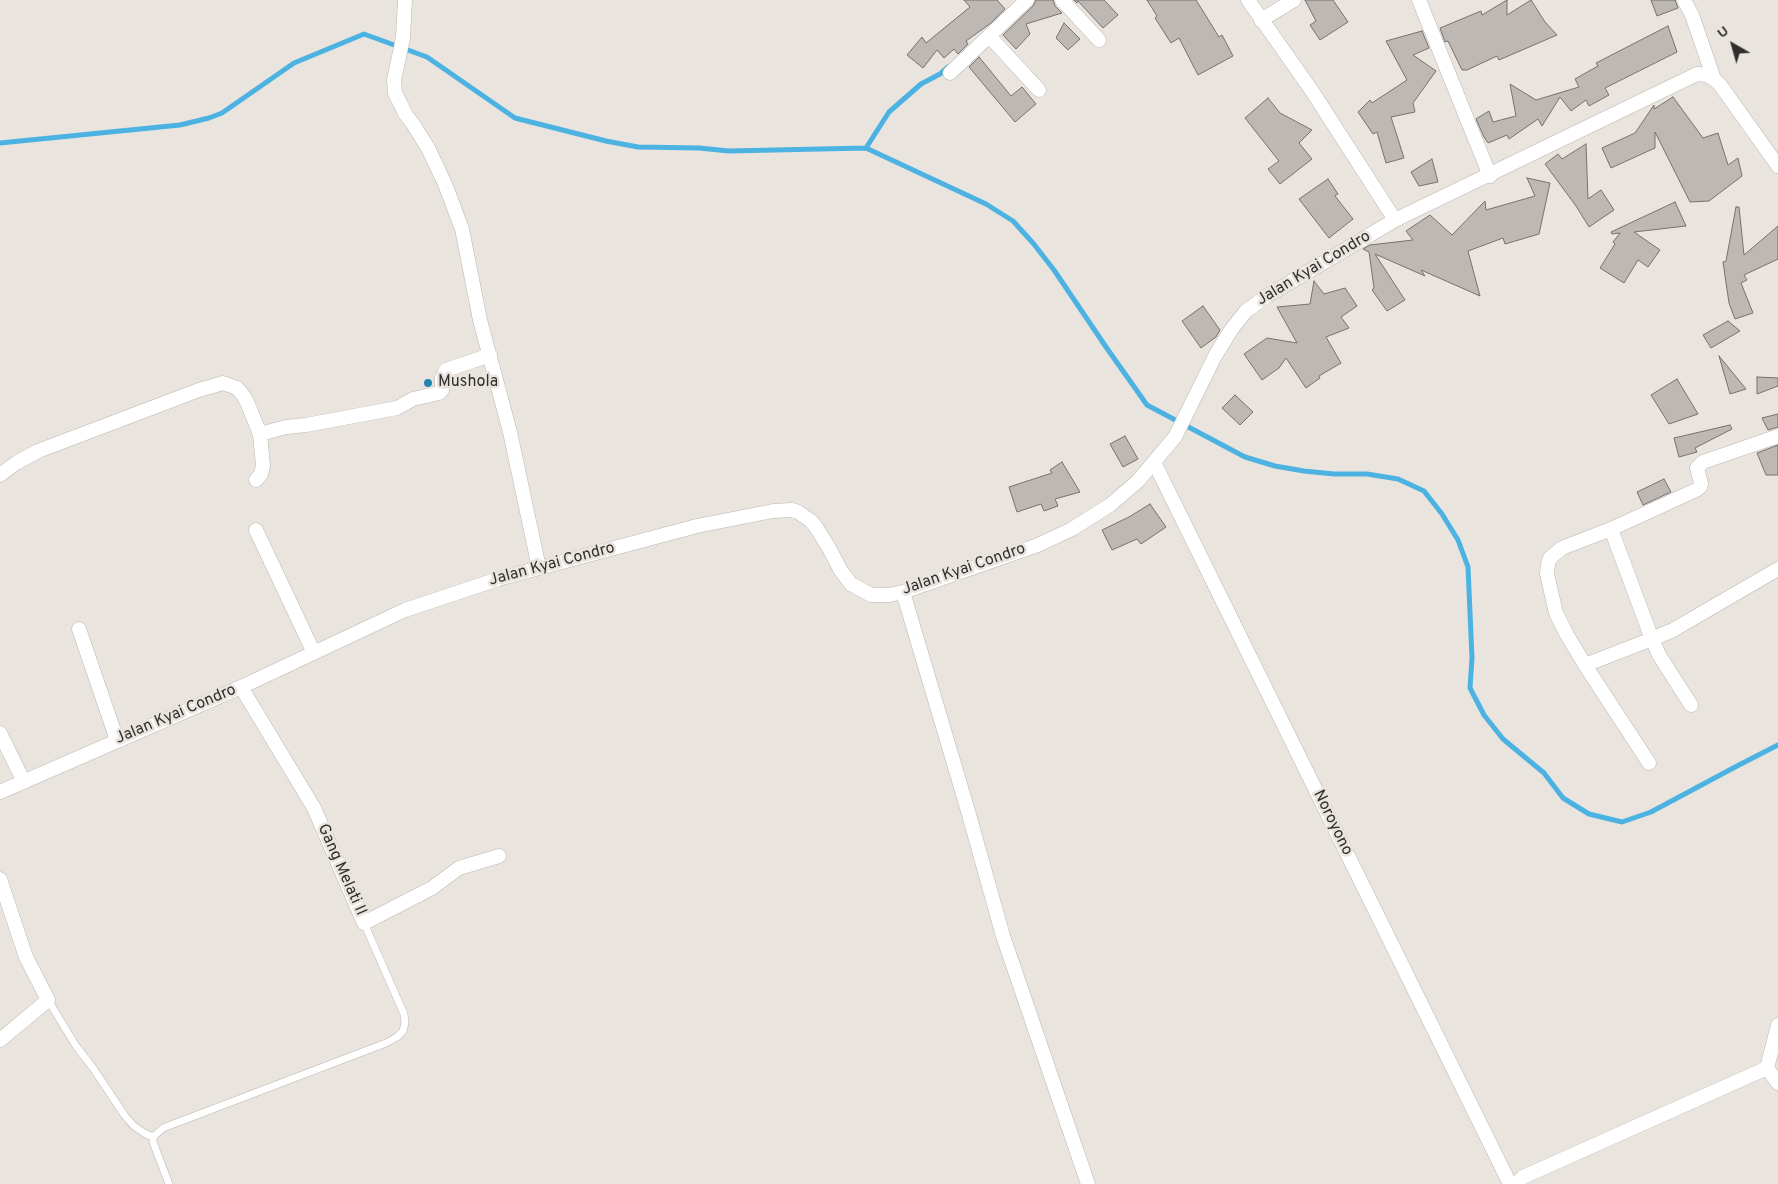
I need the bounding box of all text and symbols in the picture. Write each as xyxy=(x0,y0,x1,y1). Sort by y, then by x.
north arrow xyxy=(1708,20,1758,70)
text: U xyxy=(1714,23,1733,43)
street label: Jalan Kyai Condro xyxy=(1254,227,1374,311)
place label: Mushola xyxy=(438,373,498,393)
marker: Mushola xyxy=(422,377,434,389)
street label: Jalan Kyai Condro xyxy=(487,539,617,591)
street label: Jalan Kyai Condro xyxy=(900,540,1028,600)
street label: Jalan Kyai Condro xyxy=(113,681,239,749)
street label: Noroyono xyxy=(1308,787,1356,859)
street label: Gang Melati II xyxy=(312,821,370,919)

